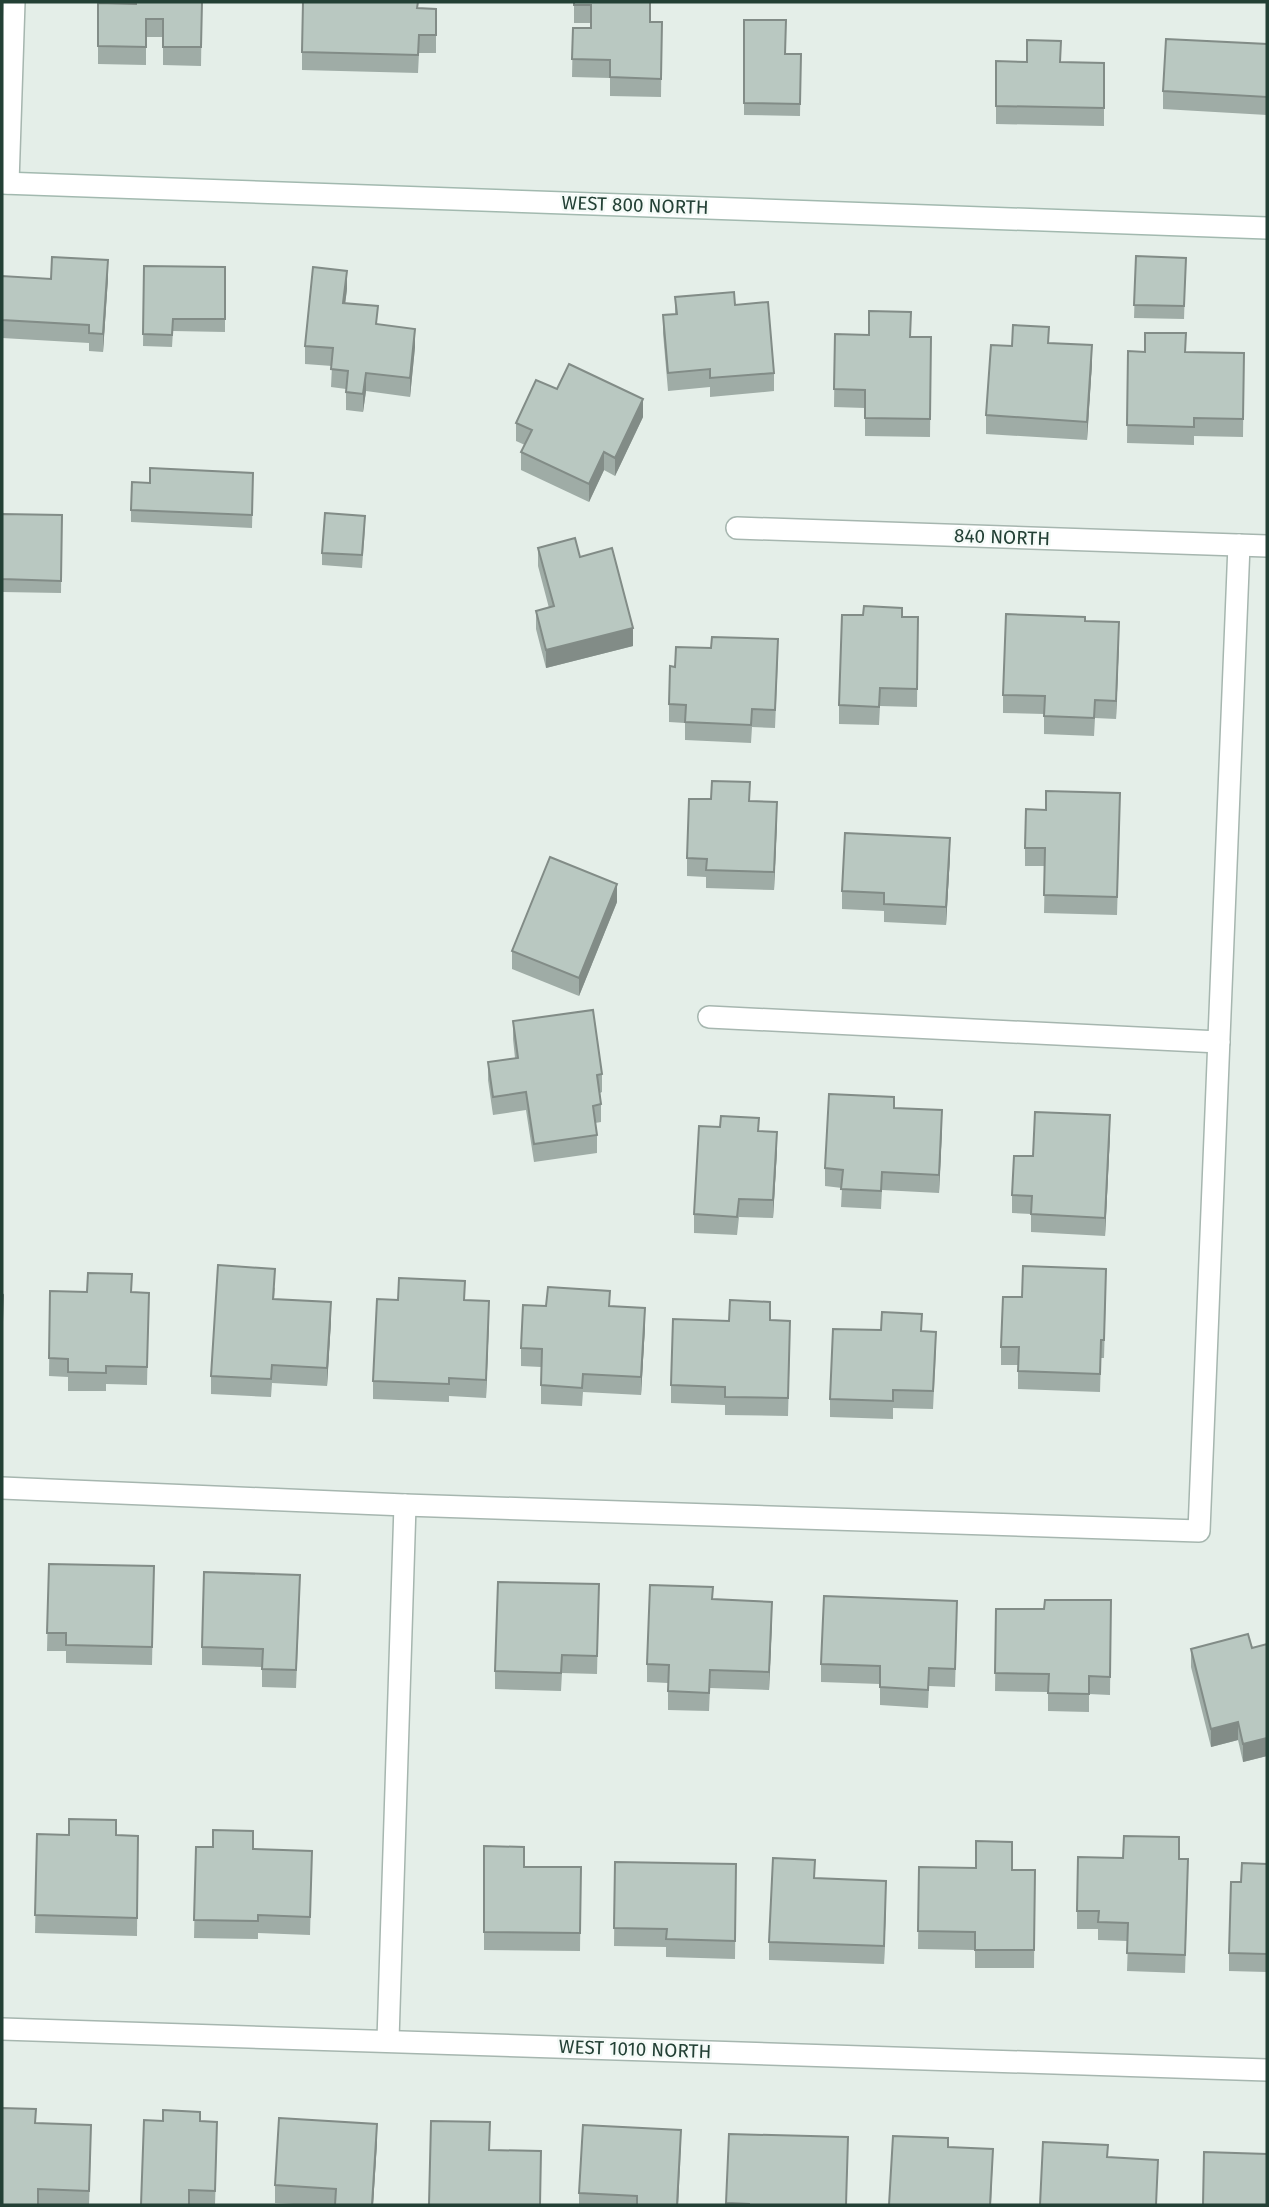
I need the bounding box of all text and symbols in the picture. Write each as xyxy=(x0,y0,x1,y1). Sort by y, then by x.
street label: WEST 800 NORTH xyxy=(561,191,709,219)
street label: 840 NORTH xyxy=(954,524,1050,550)
street label: WEST 1010 NORTH xyxy=(558,2035,712,2063)

